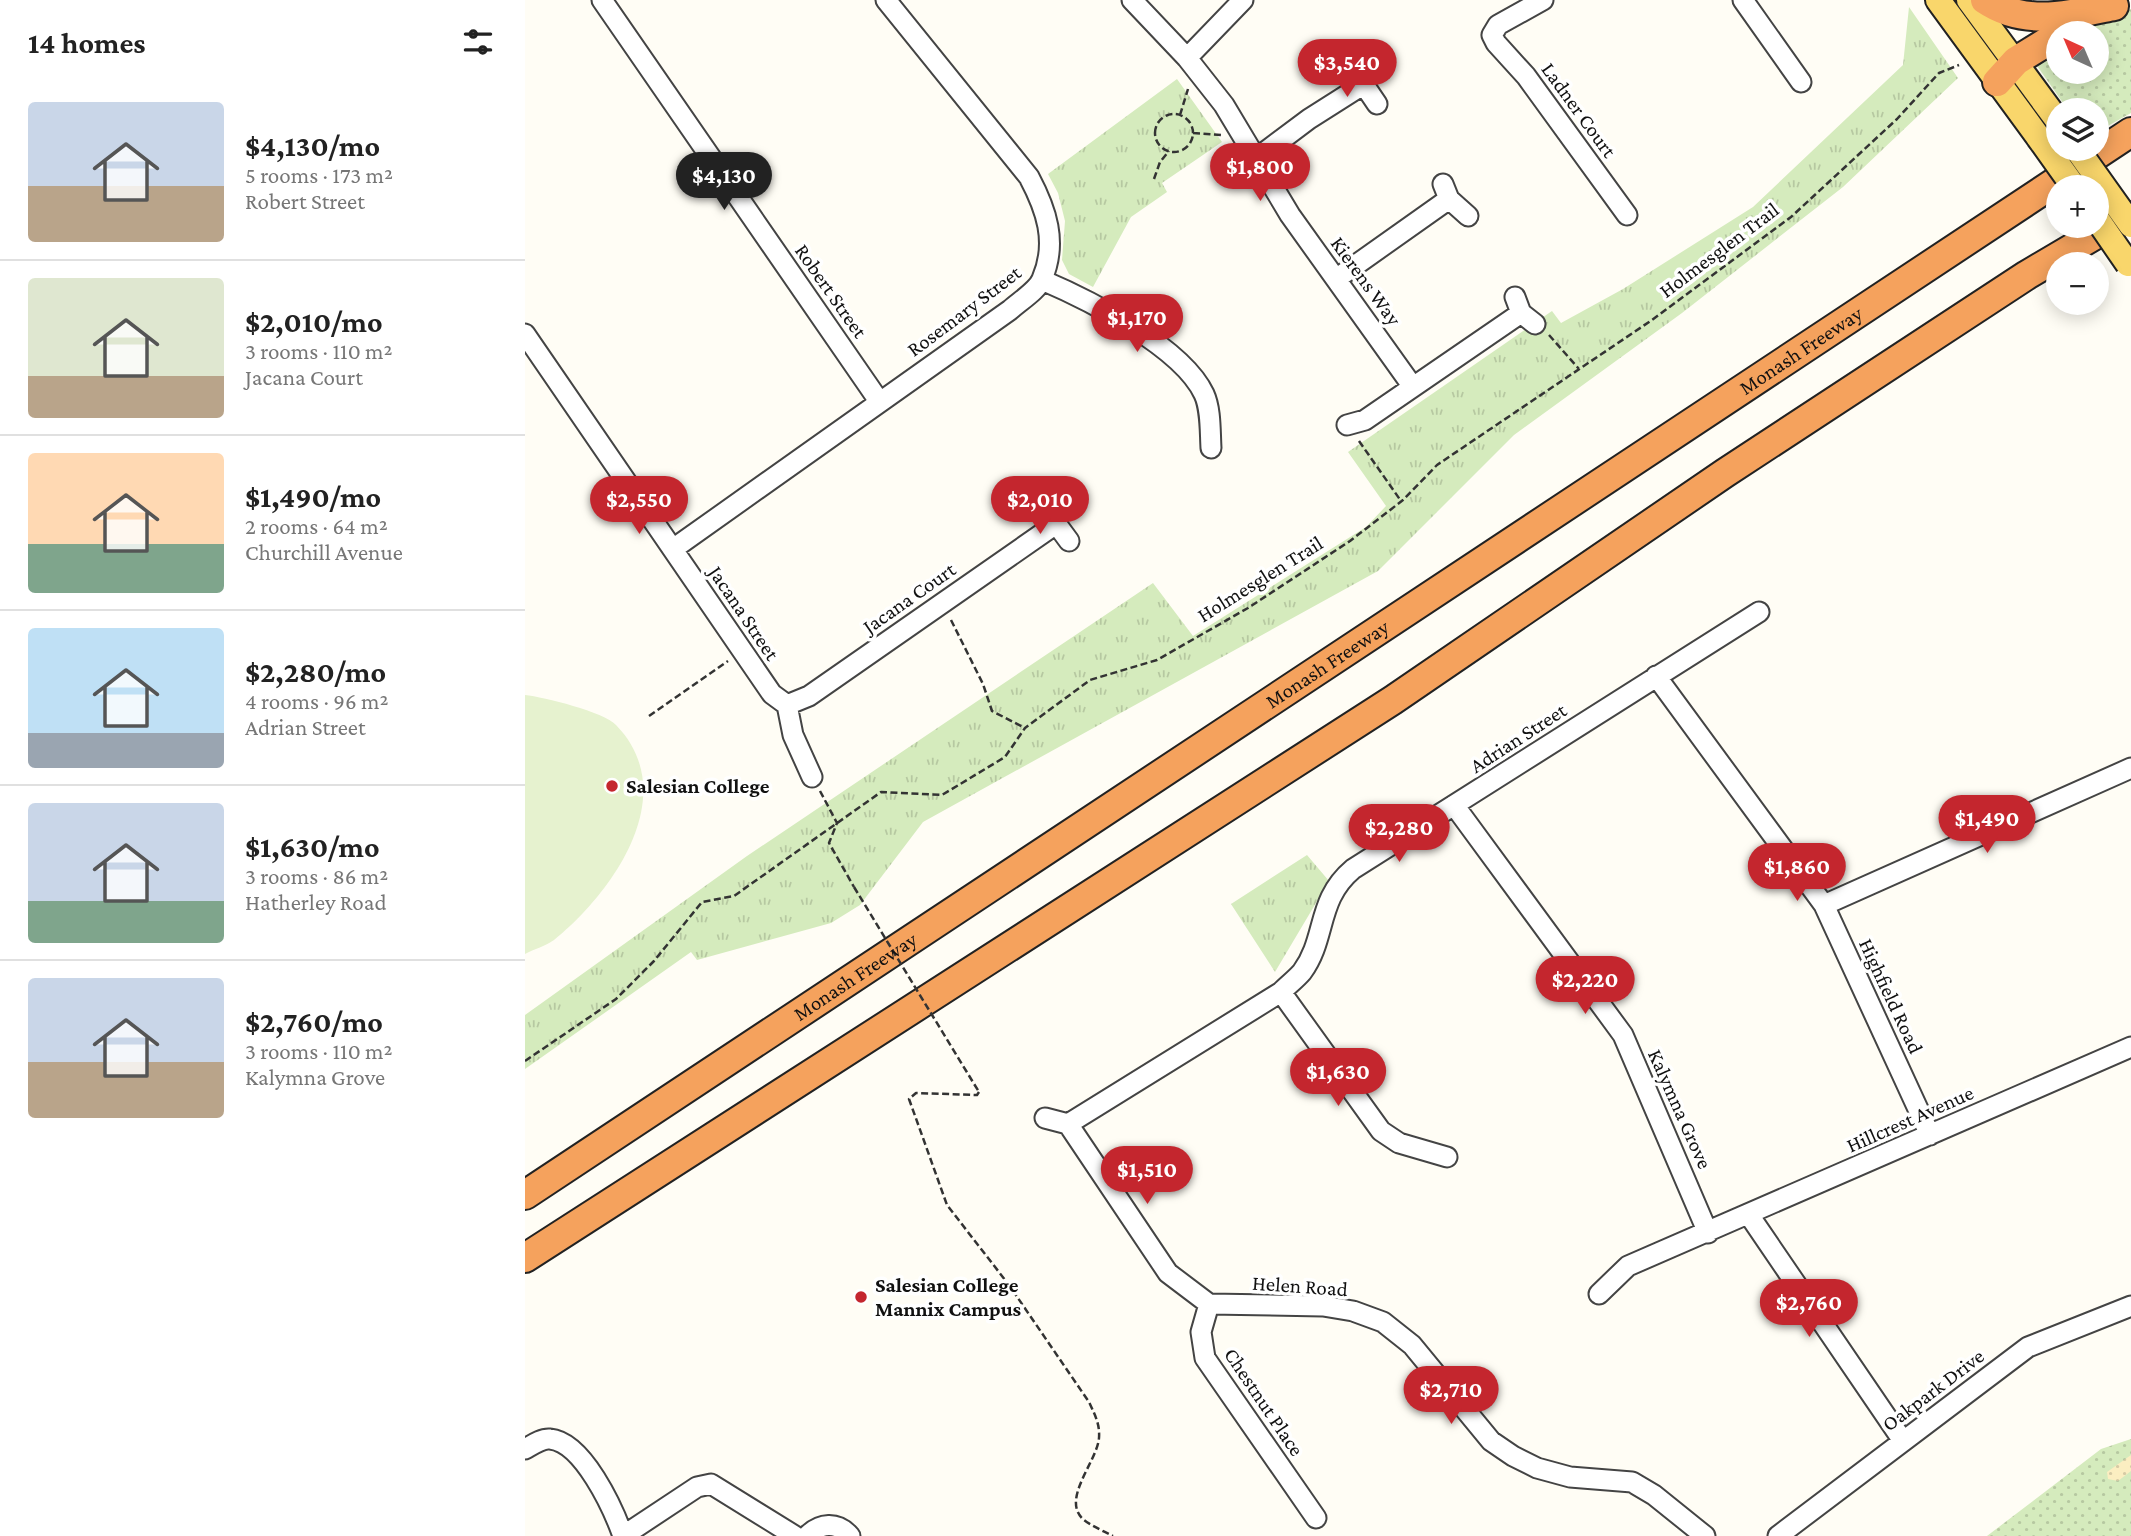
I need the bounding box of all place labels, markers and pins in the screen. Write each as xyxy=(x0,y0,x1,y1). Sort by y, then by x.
pin: $3,540 xyxy=(1290,40,1404,99)
pin: $1,800 xyxy=(1203,144,1317,203)
pin: $4,130 xyxy=(667,152,781,212)
pin: $1,170 xyxy=(1080,294,1194,354)
pin: $2,550 xyxy=(582,476,696,536)
pin: $2,010 xyxy=(983,476,1097,536)
place label: Salesian College xyxy=(626,774,770,798)
marker: Salesian College xyxy=(604,778,620,794)
pin: $1,490 xyxy=(1930,796,2044,855)
pin: $2,280 xyxy=(1342,804,1456,864)
pin: $1,860 xyxy=(1740,844,1854,903)
pin: $2,220 xyxy=(1528,956,1642,1016)
pin: $1,630 xyxy=(1281,1048,1395,1108)
pin: $1,510 xyxy=(1090,1146,1204,1206)
place label: Salesian College Mannix Campus xyxy=(875,1273,1022,1321)
pin: $2,760 xyxy=(1752,1280,1866,1339)
marker: Salesian College Mannix Campus xyxy=(853,1289,869,1305)
pin: $2,710 xyxy=(1394,1366,1508,1426)

